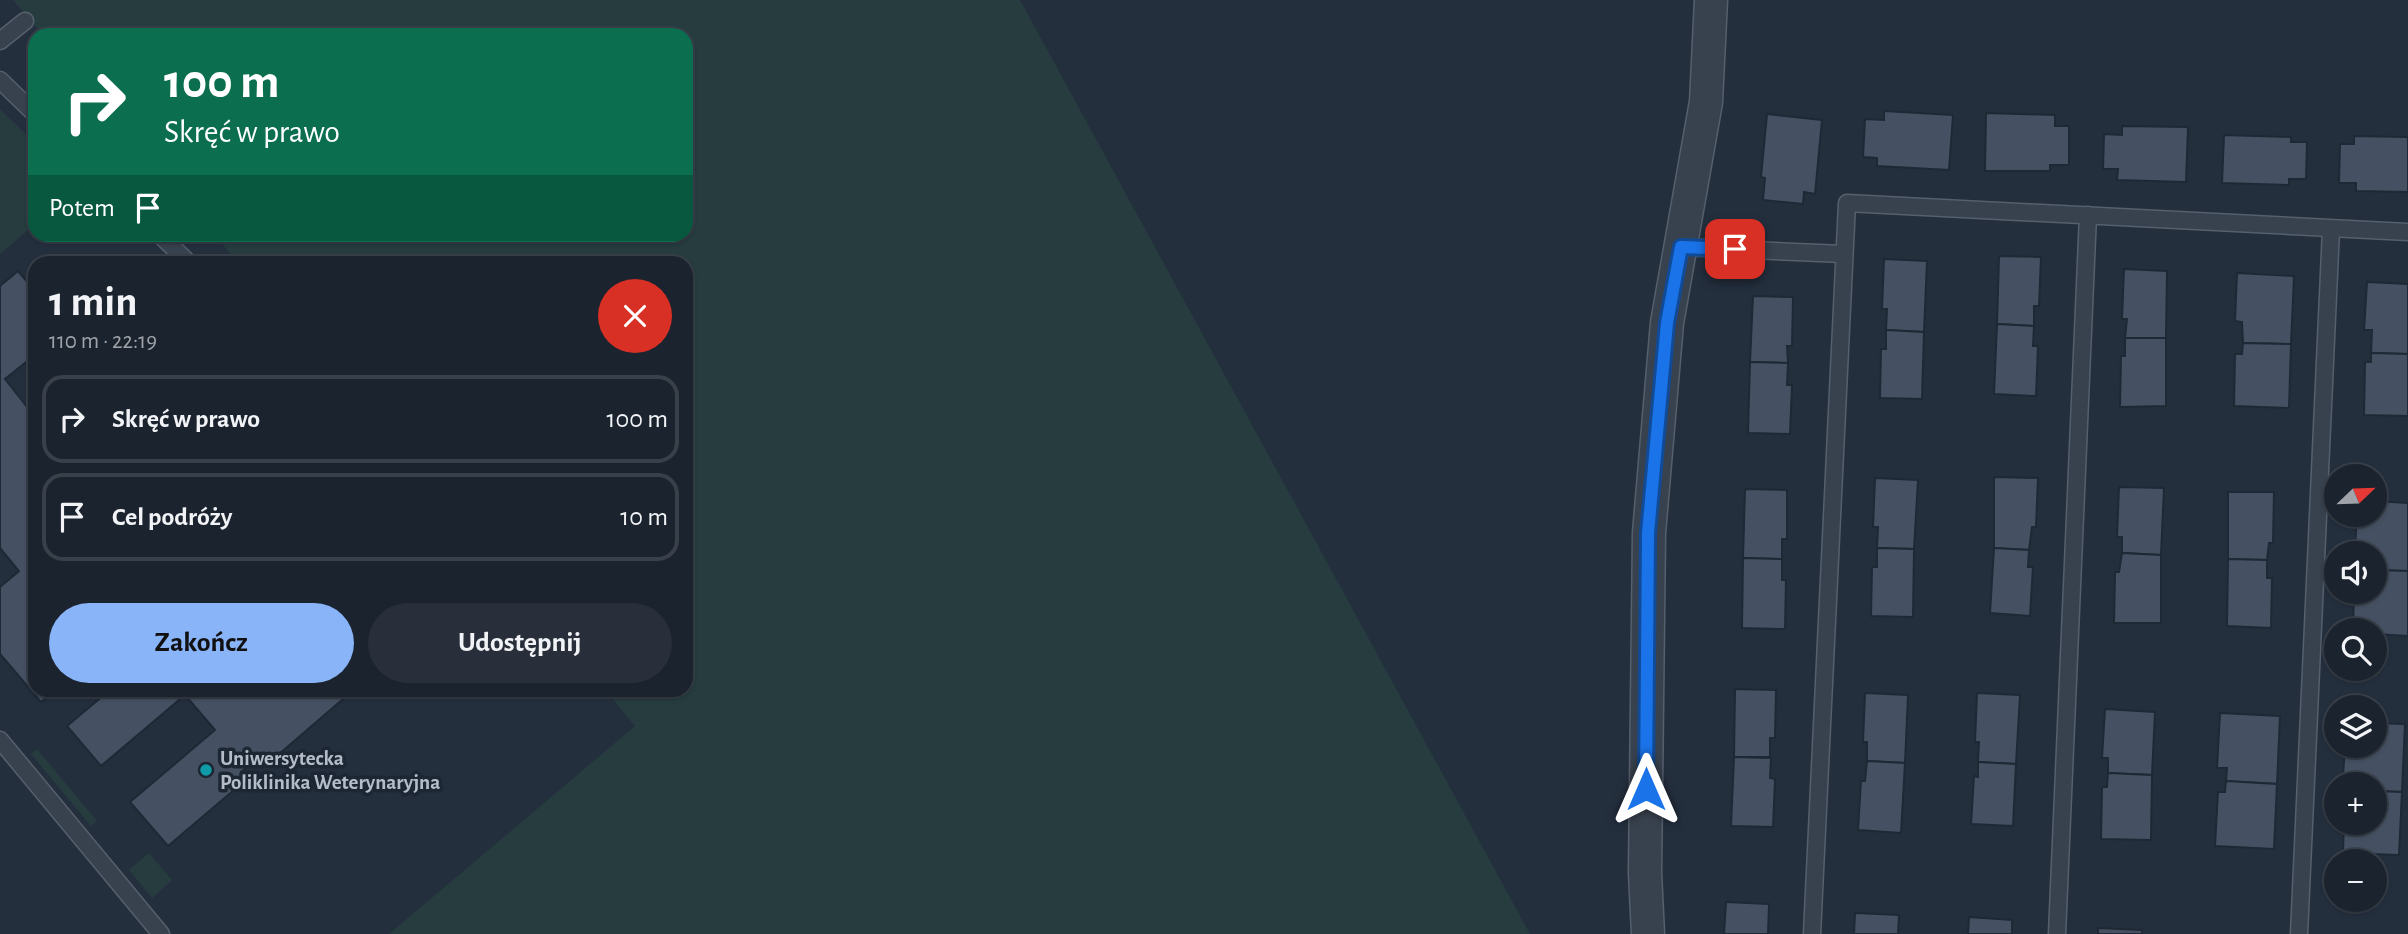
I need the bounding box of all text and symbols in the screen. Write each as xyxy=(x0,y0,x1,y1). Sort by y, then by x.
icon: right xyxy=(49,56,140,147)
text: 100 m xyxy=(164,58,280,107)
text: Skręć w prawo xyxy=(164,116,340,148)
icon: arrive xyxy=(129,189,167,227)
text: Potem xyxy=(49,195,115,221)
pin xyxy=(1705,219,1765,279)
icon: arrive xyxy=(1716,230,1754,268)
button: close xyxy=(598,279,672,353)
text: 1 min xyxy=(49,281,138,323)
text: 110 m · 22:19 xyxy=(49,330,157,353)
icon: right xyxy=(53,400,91,438)
text: Skręć w prawo xyxy=(112,406,260,432)
text: 100 m xyxy=(607,406,668,432)
north arrow xyxy=(2324,464,2387,527)
map controls xyxy=(2324,464,2387,912)
icon: arrive xyxy=(53,498,91,536)
text: Cel podróży xyxy=(112,504,232,530)
text: 10 m xyxy=(620,504,668,530)
button: sound xyxy=(2324,541,2387,604)
button: Zakończ xyxy=(49,603,354,683)
button: Udostępnij xyxy=(368,603,672,683)
button: search xyxy=(2324,618,2387,681)
button: layers xyxy=(2324,695,2387,758)
place label: Uniwersytecka Poliklinika Weterynaryjna xyxy=(220,748,440,793)
position arrow xyxy=(1609,752,1683,826)
marker: Uniwersytecka Poliklinika Weterynaryjna xyxy=(198,762,214,778)
button: + xyxy=(2324,772,2387,835)
button: − xyxy=(2324,849,2387,912)

